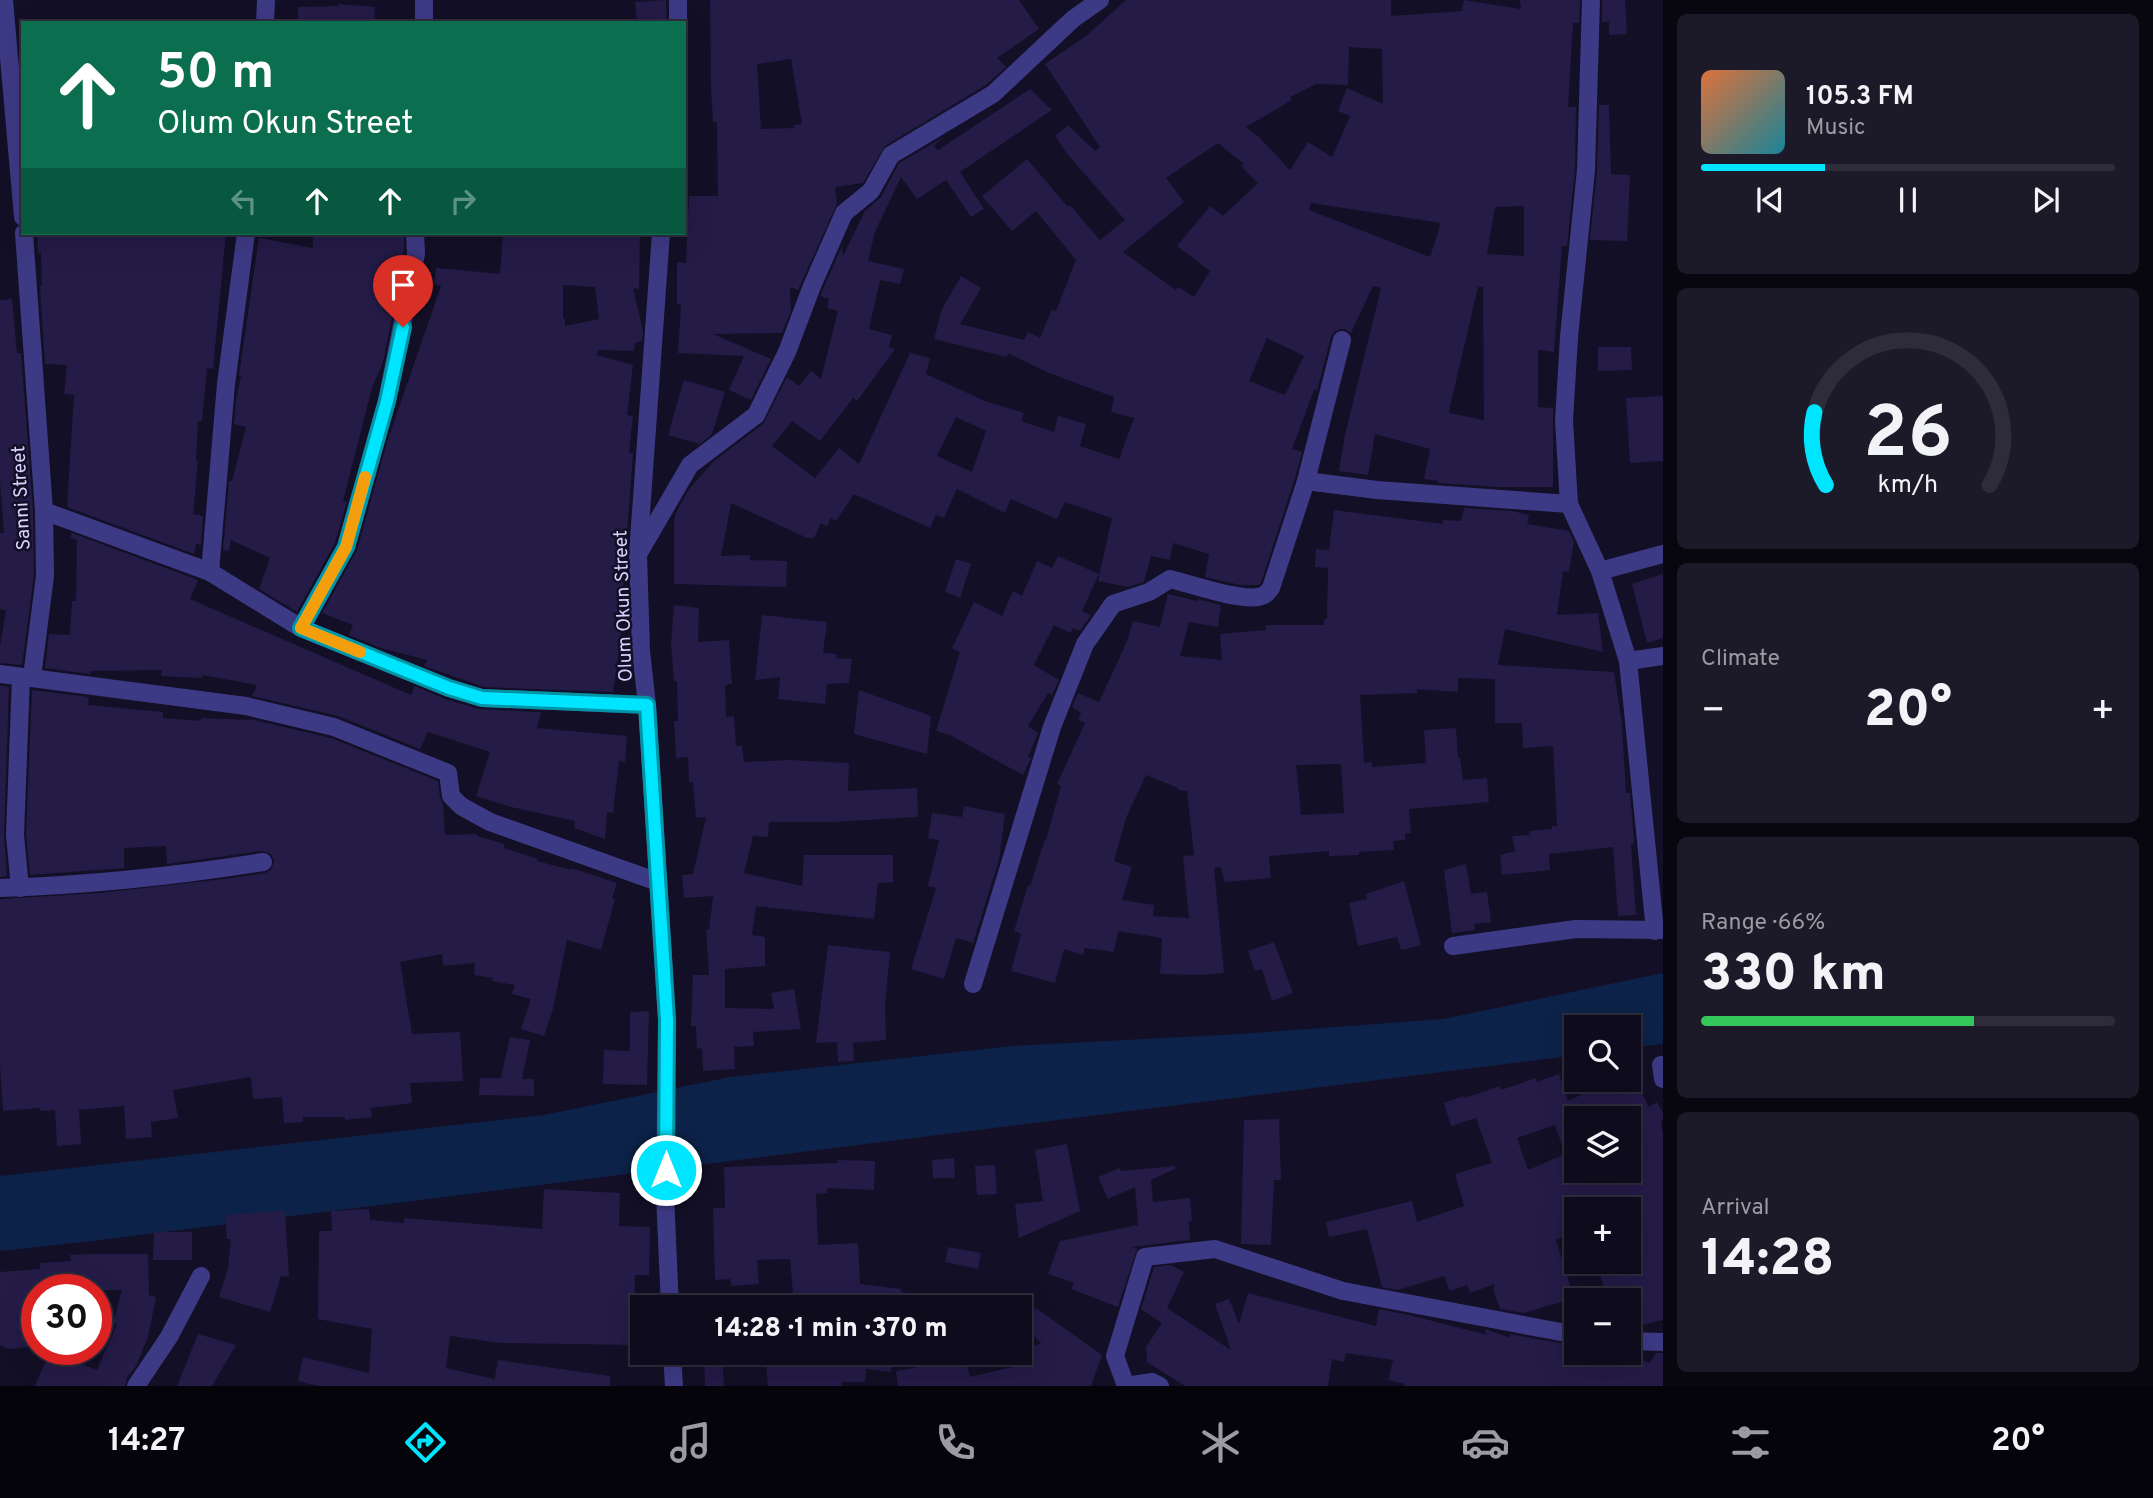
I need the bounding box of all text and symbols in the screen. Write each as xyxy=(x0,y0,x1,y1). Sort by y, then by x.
text: 50 m xyxy=(157,44,274,106)
icon: ahead xyxy=(42,49,133,140)
text: 105.3 FM xyxy=(1806,81,1914,114)
text: Olum Okun Street xyxy=(157,105,413,145)
text: Music xyxy=(1806,114,1866,143)
icon: previous xyxy=(1751,181,1789,219)
icon: pause xyxy=(1889,181,1927,219)
icon: next xyxy=(2027,181,2065,219)
icon: left xyxy=(225,182,263,220)
icon: ahead xyxy=(298,182,336,220)
icon: ahead xyxy=(371,182,409,220)
icon: right xyxy=(444,182,482,220)
pin xyxy=(373,255,433,327)
icon: arrive xyxy=(384,266,422,304)
text: 26 xyxy=(1863,391,1953,483)
street label: Sanni Street xyxy=(7,445,37,551)
text: km/h xyxy=(1878,469,1938,501)
street label: Olum Okun Street xyxy=(609,529,639,682)
text: Climate xyxy=(1701,645,1780,674)
text: 20° xyxy=(1864,679,1952,745)
text: − xyxy=(1701,688,1726,737)
text: + xyxy=(2090,688,2115,737)
text: Range · 66% xyxy=(1701,909,1825,938)
text: 330 km xyxy=(1701,943,1886,1009)
map controls xyxy=(1564,1015,1641,1365)
button: search xyxy=(1564,1015,1641,1092)
button: layers xyxy=(1564,1106,1641,1183)
position arrow xyxy=(629,1133,703,1207)
text: Arrival xyxy=(1701,1194,1770,1223)
button: + xyxy=(1564,1197,1641,1274)
text: 14:28 xyxy=(1701,1228,1834,1294)
speed limit sign: 30 xyxy=(21,1274,112,1365)
button: − xyxy=(1564,1288,1641,1365)
text: 14:28 · 1 min · 370 m xyxy=(714,1313,948,1346)
icon: directions xyxy=(401,1418,450,1467)
icon: music xyxy=(666,1418,715,1467)
icon: phone xyxy=(931,1418,980,1467)
icon: climate xyxy=(1196,1418,1245,1467)
icon: car xyxy=(1461,1418,1510,1467)
icon: filters xyxy=(1726,1418,1775,1467)
text: 14:27 xyxy=(108,1422,186,1462)
text: 20° xyxy=(1991,1422,2045,1462)

